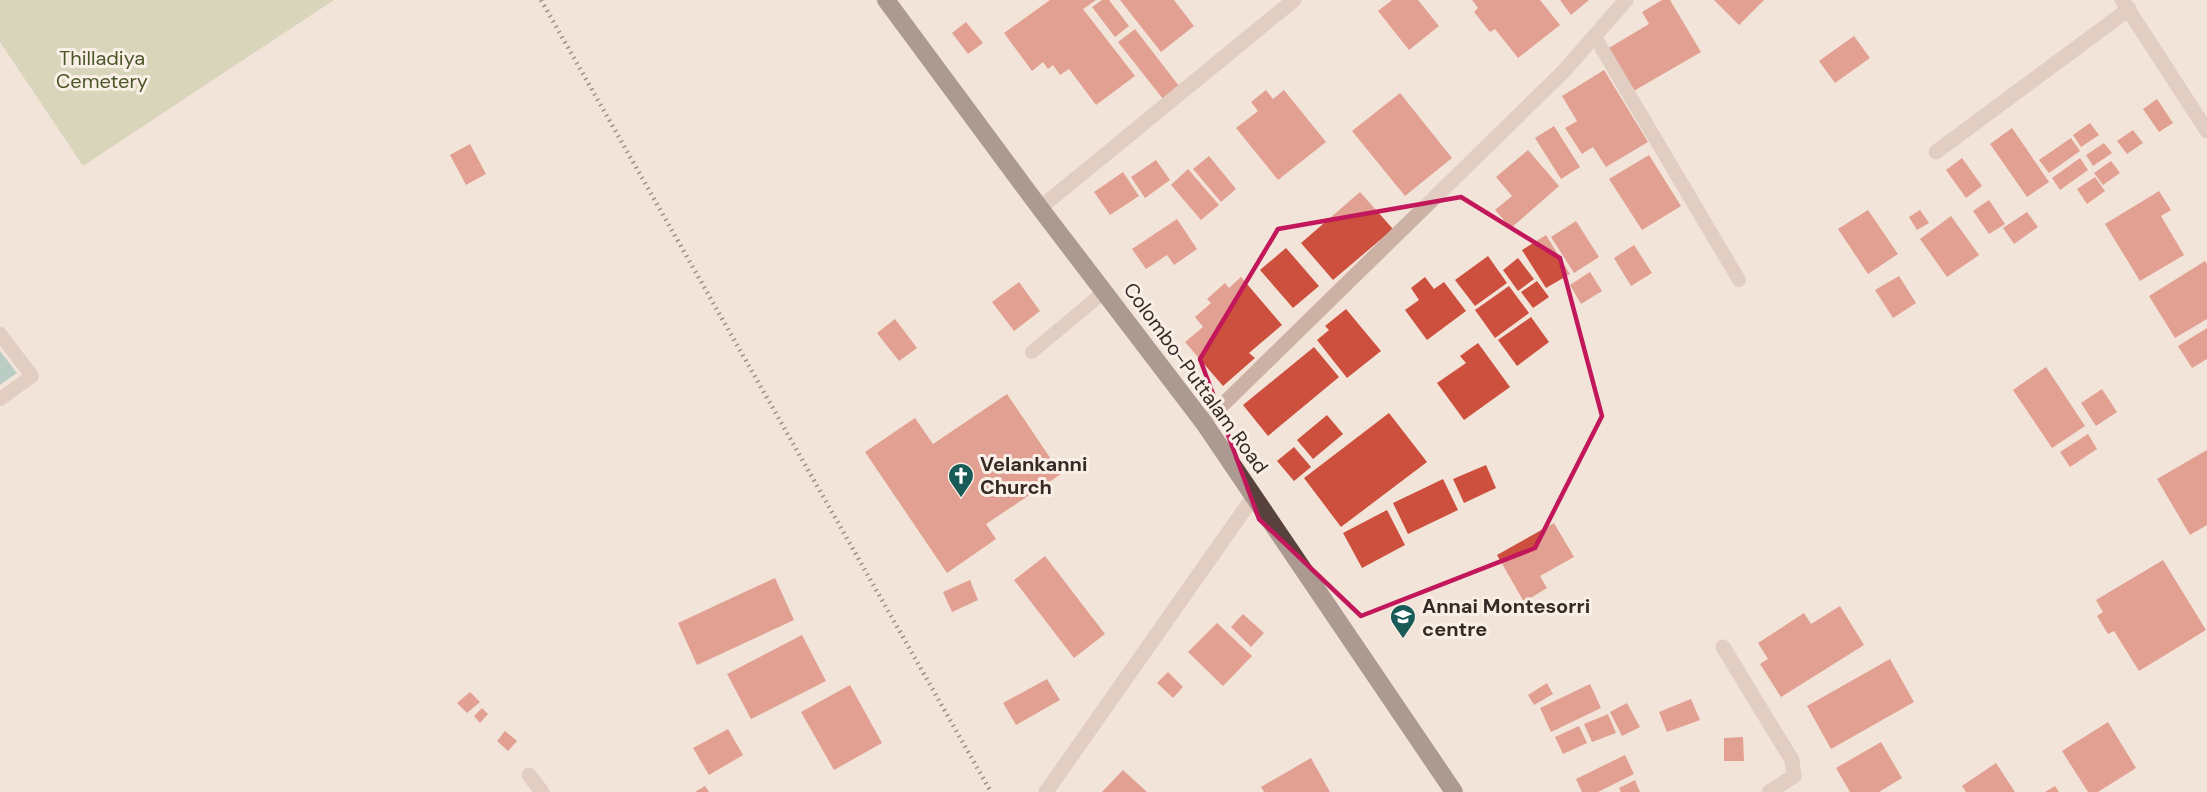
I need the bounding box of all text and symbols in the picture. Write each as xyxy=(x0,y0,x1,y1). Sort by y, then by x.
park label: Thilladiya Cemetery xyxy=(56,45,148,94)
street label: Colombo-Puttalam Road xyxy=(1118,277,1274,479)
place label: Velankanni Church xyxy=(980,451,1087,500)
church icon: Velankanni Church xyxy=(946,461,976,499)
place label: Annai Montesorri centre xyxy=(1422,593,1590,642)
school or university icon: Annai Montesorri centre xyxy=(1388,602,1418,640)

